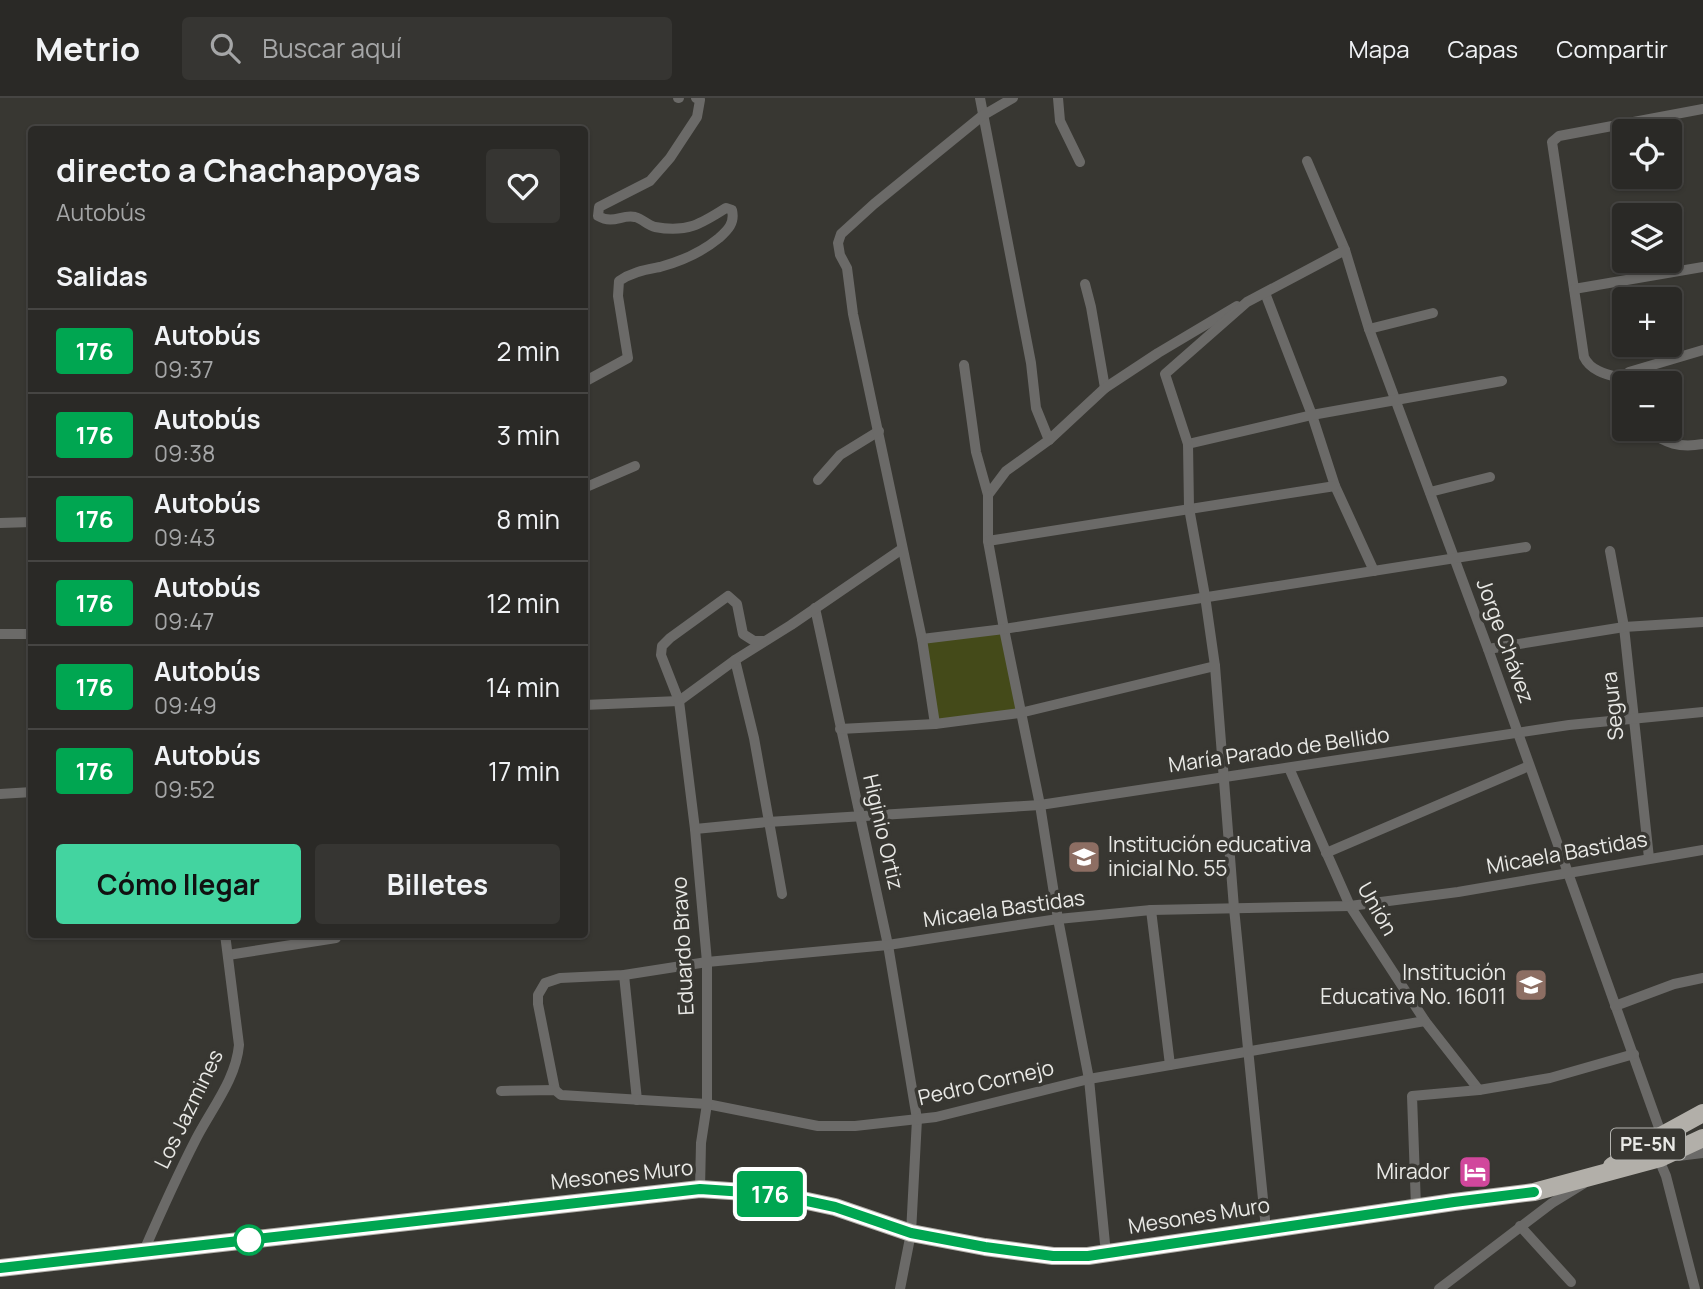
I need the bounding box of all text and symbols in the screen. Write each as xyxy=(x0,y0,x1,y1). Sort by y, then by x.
search box xyxy=(182,17,672,80)
text: Metrio xyxy=(35,26,140,71)
icon: search xyxy=(206,29,244,67)
text: Buscar aquí xyxy=(262,30,402,66)
text: Mapa xyxy=(1349,32,1410,65)
text: Capas xyxy=(1448,32,1518,65)
text: Compartir xyxy=(1556,32,1668,65)
map controls xyxy=(1612,119,1682,441)
button: locate xyxy=(1612,119,1682,189)
text: directo a Chachapoyas xyxy=(56,147,421,192)
button: heart xyxy=(486,149,560,223)
text: Autobús xyxy=(56,196,146,228)
button: layers xyxy=(1612,203,1682,273)
text: Salidas xyxy=(56,258,148,294)
button: + xyxy=(1612,287,1682,357)
text: Autobús xyxy=(154,317,261,353)
text: 2 min xyxy=(496,333,560,369)
text: 176 xyxy=(75,334,114,367)
text: 09:37 xyxy=(154,353,213,385)
button: − xyxy=(1612,371,1682,441)
text: Autobús xyxy=(154,401,261,437)
text: 3 min xyxy=(497,417,560,453)
text: 176 xyxy=(75,418,114,451)
text: 09:38 xyxy=(154,437,215,469)
text: Autobús xyxy=(154,485,261,521)
text: 8 min xyxy=(496,501,560,537)
text: 176 xyxy=(75,502,114,535)
text: 09:43 xyxy=(154,521,215,553)
text: Autobús xyxy=(154,569,261,605)
street label: Jorge Chávez xyxy=(1470,575,1541,707)
text: 12 min xyxy=(486,585,560,621)
text: 176 xyxy=(75,586,114,619)
text: 09:47 xyxy=(154,605,214,637)
text: Autobús xyxy=(154,653,261,689)
text: 14 min xyxy=(486,669,560,705)
text: 176 xyxy=(75,670,114,703)
street label: Segura xyxy=(1594,670,1630,742)
text: 09:49 xyxy=(154,689,217,721)
street label: María Parado de Bellido xyxy=(1166,720,1391,778)
text: Autobús xyxy=(154,737,261,773)
text: 17 min xyxy=(488,753,560,789)
text: 176 xyxy=(75,754,114,787)
street label: Higinio Ortiz xyxy=(857,771,911,892)
text: 09:52 xyxy=(154,773,215,805)
street label: Micaela Bastidas xyxy=(1484,824,1649,880)
place label: Institución educativa inicial No. 55 xyxy=(1108,830,1311,882)
school or university icon: Institución educativa inicial No. 55 xyxy=(1065,838,1103,876)
button: Cómo llegar xyxy=(56,844,301,924)
button: Billetes xyxy=(315,844,560,924)
street label: Eduardo Bravo xyxy=(664,876,700,1016)
street label: Unión xyxy=(1351,877,1404,940)
street label: Micaela Bastidas xyxy=(921,883,1086,933)
place label: Institución Educativa No. 16011 xyxy=(1320,958,1506,1010)
school or university icon: Institución Educativa No. 16011 xyxy=(1512,966,1550,1004)
street label: Los Jazmines xyxy=(147,1044,229,1173)
street label: Pedro Cornejo xyxy=(915,1053,1056,1111)
road number: PE-5N xyxy=(1611,1128,1685,1160)
street label: Mesones Muro xyxy=(549,1153,695,1195)
hotel icon: Mirador xyxy=(1456,1153,1494,1191)
place label: Mirador xyxy=(1376,1157,1450,1185)
line badge: 176 xyxy=(730,1171,810,1217)
text: 176 xyxy=(751,1177,789,1210)
street label: Mesones Muro xyxy=(1126,1190,1272,1240)
unlabelled marker xyxy=(234,1225,264,1255)

